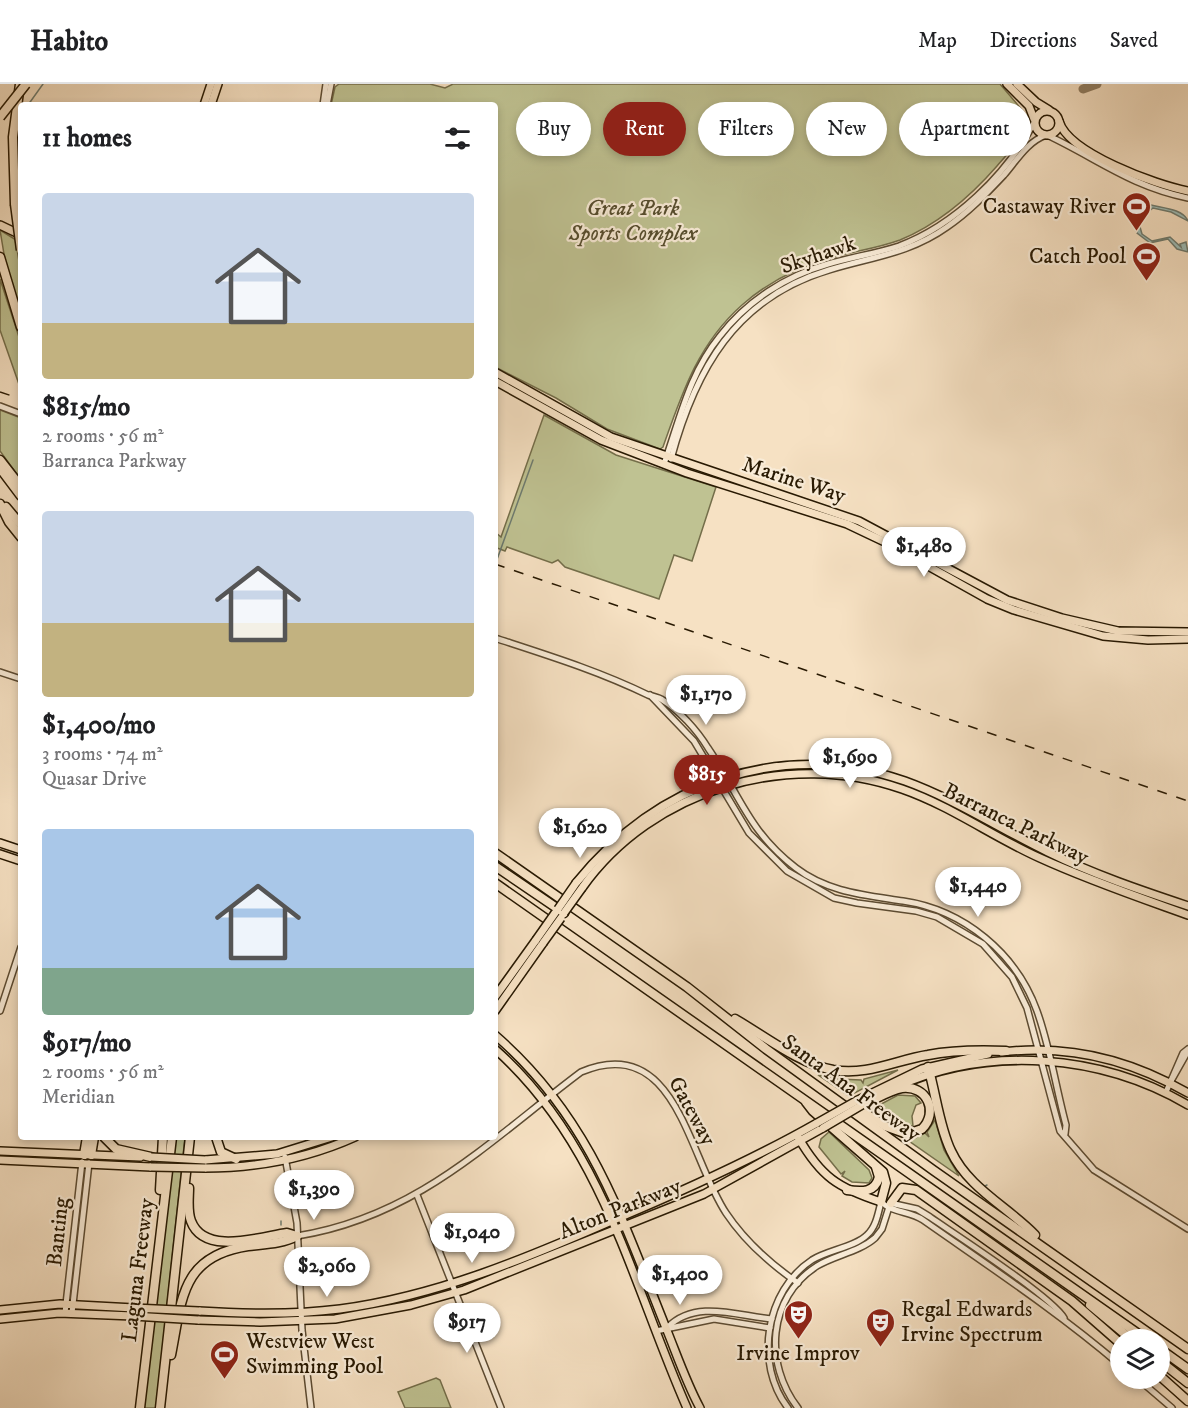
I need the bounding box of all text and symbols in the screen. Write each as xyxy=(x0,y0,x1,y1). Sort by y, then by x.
text: Habito xyxy=(30,24,108,59)
text: Map xyxy=(918,28,957,54)
text: Directions xyxy=(990,28,1077,54)
text: Saved xyxy=(1110,28,1158,54)
chip: Buy xyxy=(516,102,591,156)
chip: Rent xyxy=(603,102,686,156)
chip: Filters xyxy=(698,102,794,156)
chip: New xyxy=(806,102,887,156)
chip: Apartment xyxy=(899,102,1031,156)
text: 11 homes xyxy=(42,122,132,155)
icon: filters xyxy=(441,122,474,155)
sports icon: Castaway River xyxy=(1121,190,1153,232)
place label: Castaway River xyxy=(983,193,1117,220)
park label: Great Park Sports Complex xyxy=(568,195,699,247)
street label: Skyhawk xyxy=(777,229,859,280)
icon: home xyxy=(204,232,312,340)
sports icon: Catch Pool xyxy=(1131,240,1163,282)
place label: Catch Pool xyxy=(1029,243,1126,270)
text: $815/mo xyxy=(42,391,130,424)
text: 2 rooms · 56 m² xyxy=(42,424,164,449)
text: Barranca Parkway xyxy=(42,449,186,474)
street label: Marine Way xyxy=(739,451,850,510)
pin: $1,480 xyxy=(875,527,973,578)
text: $1,480 xyxy=(896,534,952,559)
icon: home xyxy=(204,550,312,658)
pin: $1,170 xyxy=(657,675,755,726)
text: $1,170 xyxy=(680,682,732,707)
text: $1,400/mo xyxy=(42,709,155,742)
pin: $1,690 xyxy=(801,738,899,789)
text: 3 rooms · 74 m² xyxy=(42,742,163,767)
text: $1,690 xyxy=(823,745,877,770)
pin: $815 xyxy=(671,755,743,806)
text: $815 xyxy=(688,762,726,787)
text: Quasar Drive xyxy=(42,767,146,792)
street label: Barranca Parkway xyxy=(939,777,1094,871)
pin: $1,620 xyxy=(531,808,629,859)
text: $1,620 xyxy=(553,815,607,840)
pin: $1,440 xyxy=(929,867,1027,918)
icon: home xyxy=(204,868,312,976)
text: $1,440 xyxy=(949,874,1007,899)
text: $917/mo xyxy=(42,1027,131,1060)
street label: Santa Ana Freeway xyxy=(776,1028,926,1148)
text: 2 rooms · 56 m² xyxy=(42,1060,164,1085)
street label: Gateway xyxy=(662,1072,722,1151)
text: Meridian xyxy=(42,1085,115,1110)
pin: $1,390 xyxy=(265,1170,363,1221)
street label: Alton Parkway xyxy=(555,1172,686,1246)
text: $1,390 xyxy=(288,1177,340,1202)
street label: Banting xyxy=(41,1196,75,1268)
street label: Laguna Freeway xyxy=(116,1196,160,1343)
pin: $1,040 xyxy=(423,1213,521,1264)
text: $1,040 xyxy=(444,1220,500,1245)
pin: $2,060 xyxy=(278,1247,376,1298)
text: $2,060 xyxy=(298,1254,356,1279)
pin: $1,400 xyxy=(631,1255,729,1306)
text: $1,400 xyxy=(651,1262,709,1287)
place label: Regal Edwards Irvine Spectrum xyxy=(901,1296,1043,1348)
theatre icon: Irvine Improv xyxy=(782,1298,814,1340)
pin: $917 xyxy=(431,1303,503,1354)
theatre icon: Regal Edwards Irvine Spectrum xyxy=(864,1306,896,1348)
text: $917 xyxy=(448,1310,486,1335)
place label: Westview West Swimming Pool xyxy=(245,1328,383,1380)
map controls xyxy=(1110,1329,1170,1389)
button: layers xyxy=(1110,1329,1170,1389)
sports icon: Westview West Swimming Pool xyxy=(209,1338,241,1380)
place label: Irvine Improv xyxy=(736,1340,860,1367)

